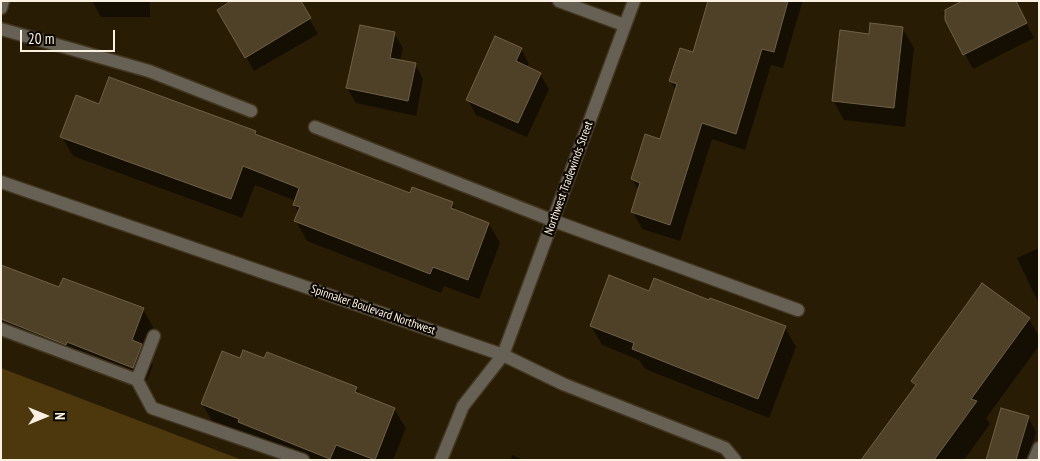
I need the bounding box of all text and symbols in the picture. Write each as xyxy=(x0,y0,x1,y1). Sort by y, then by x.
scale bar xyxy=(22,20,118,52)
text: 20 m xyxy=(28,29,54,48)
street label: Northwest Tradewinds Street xyxy=(542,119,596,237)
street label: Spinnaker Boulevard Northwest xyxy=(309,282,437,338)
north arrow xyxy=(20,391,70,441)
text: N xyxy=(51,412,69,420)

